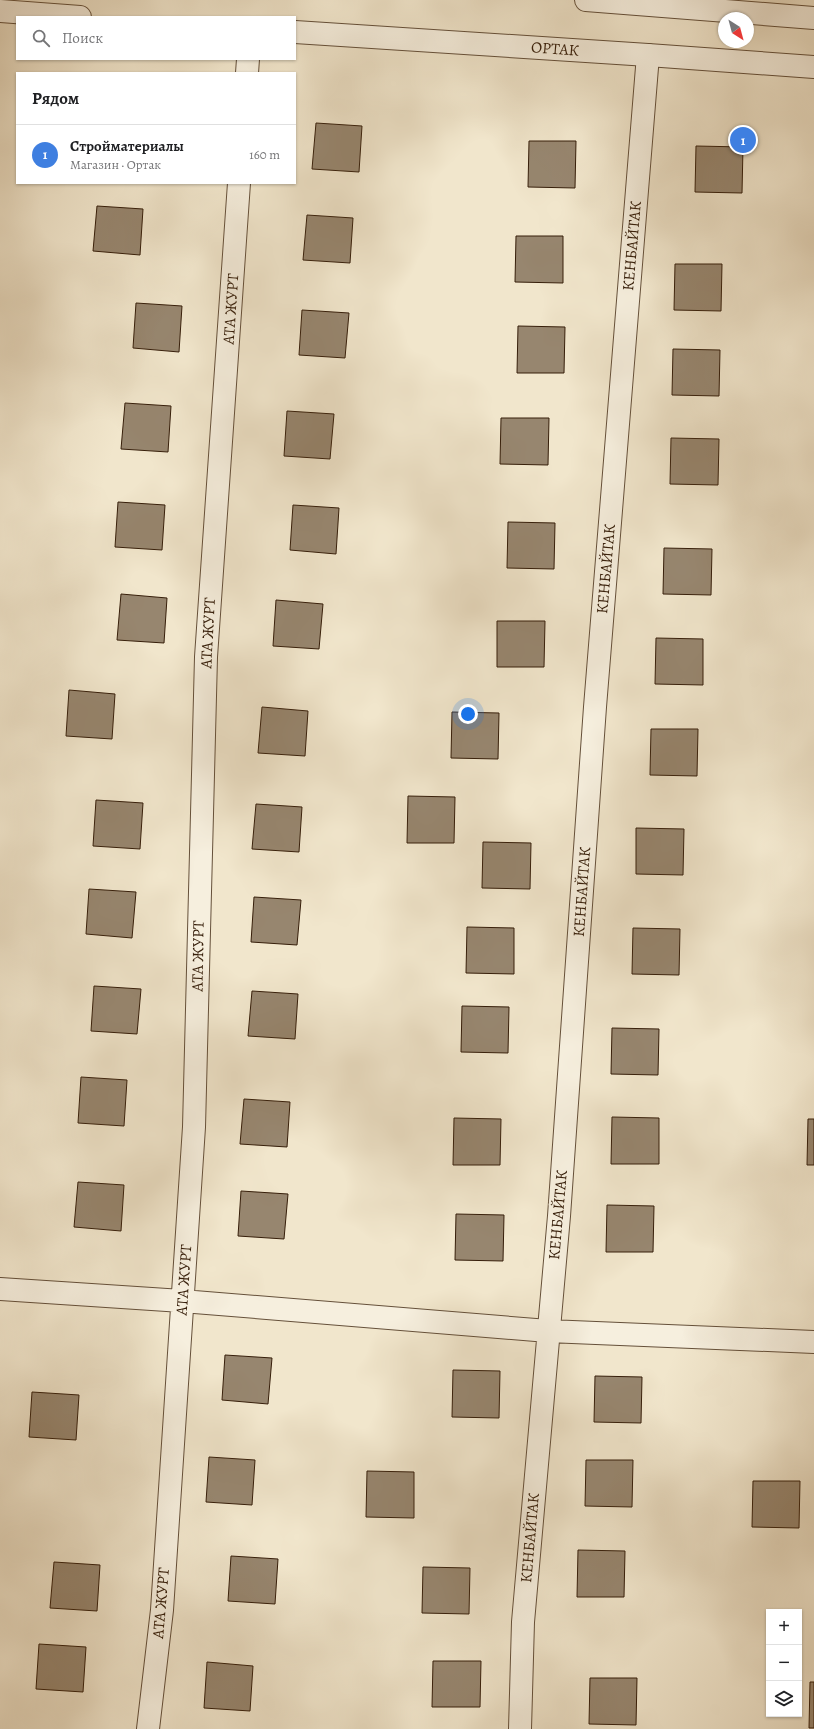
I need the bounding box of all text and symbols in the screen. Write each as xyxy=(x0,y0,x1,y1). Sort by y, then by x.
north arrow xyxy=(718,12,754,48)
search box xyxy=(16,16,296,60)
icon: search xyxy=(30,27,52,49)
text: Поиск xyxy=(62,28,103,48)
street label: ОРТАК xyxy=(530,36,580,62)
text: Рядом xyxy=(32,87,79,110)
pin: 1 xyxy=(730,125,756,155)
text: Стройматериалы xyxy=(70,136,184,156)
text: 1 xyxy=(43,146,47,163)
text: 160 m xyxy=(249,146,280,163)
text: Магазин · Ортак xyxy=(70,156,161,173)
street label: КЕНБАЙТАК xyxy=(617,199,647,292)
street label: АТА ЖУРТ xyxy=(217,272,244,346)
street label: КЕНБАЙТАК xyxy=(591,522,621,615)
street label: АТА ЖУРТ xyxy=(195,597,221,670)
your location xyxy=(458,704,478,724)
street label: КЕНБАЙТАК xyxy=(568,845,596,938)
street label: АТА ЖУРТ xyxy=(186,920,210,993)
street label: КЕНБАЙТАК xyxy=(543,1168,573,1261)
street label: АТА ЖУРТ xyxy=(170,1243,197,1317)
street label: КЕНБАЙТАК xyxy=(515,1491,545,1584)
street label: АТА ЖУРТ xyxy=(147,1566,175,1640)
map controls xyxy=(766,1609,802,1717)
button: + xyxy=(766,1609,802,1645)
button: − xyxy=(766,1645,802,1681)
button: layers xyxy=(766,1681,802,1717)

